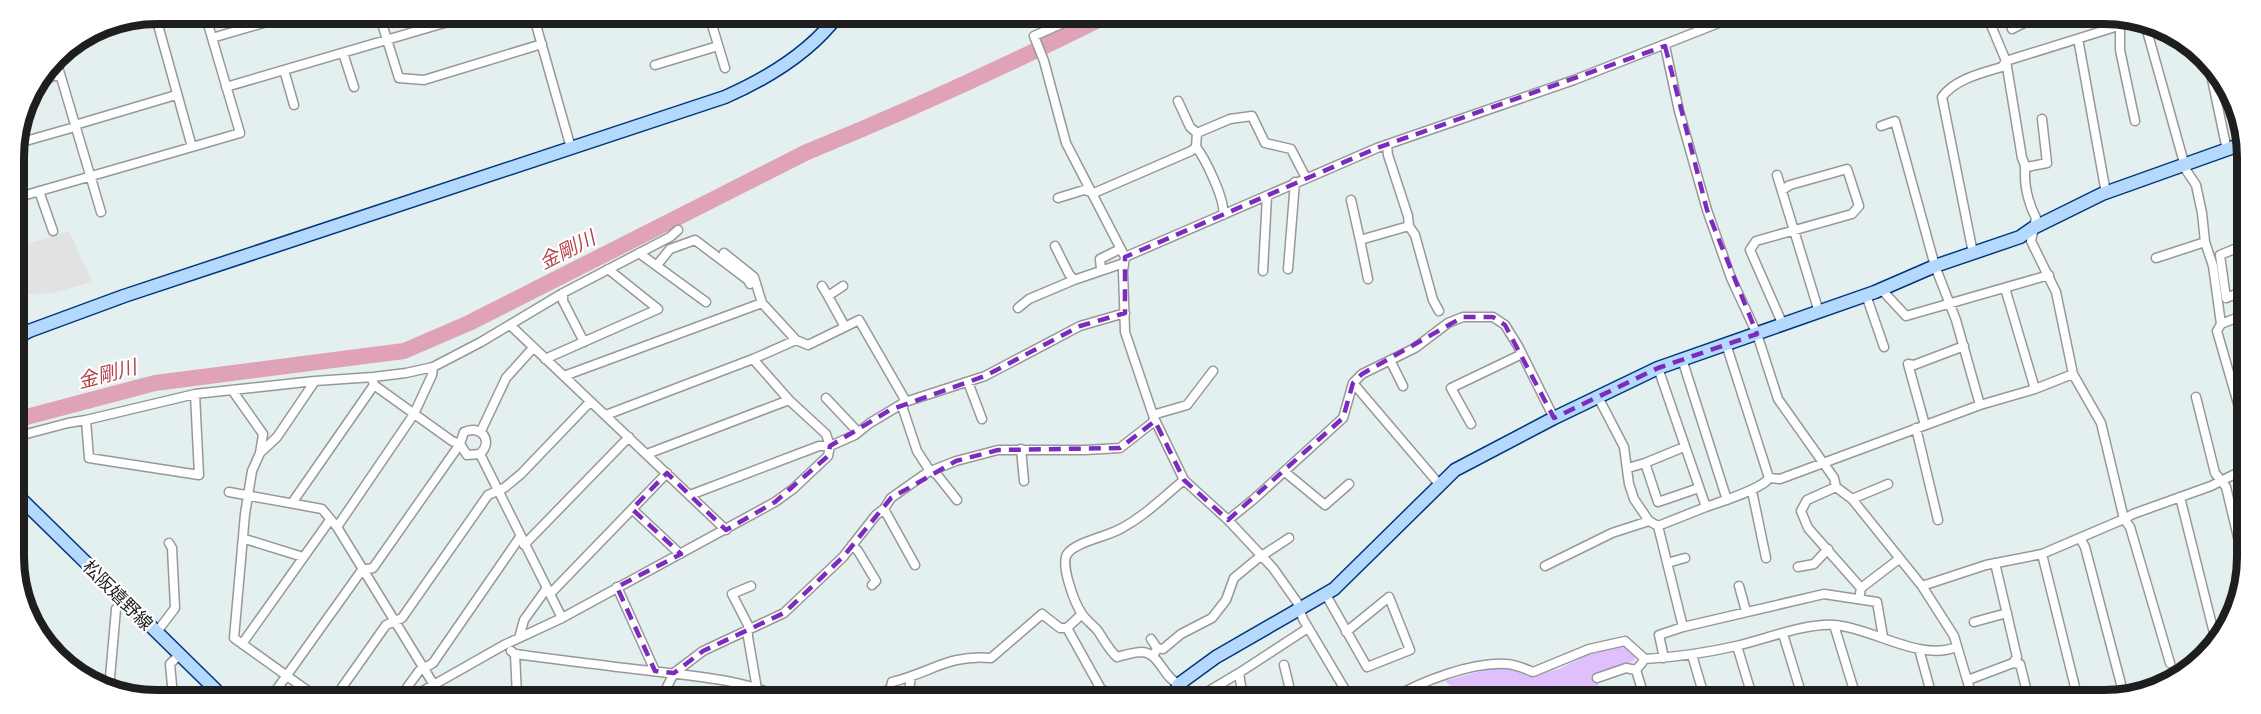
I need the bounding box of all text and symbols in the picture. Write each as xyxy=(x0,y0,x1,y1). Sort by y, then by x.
water label: 金剛川 xyxy=(534,223,602,276)
water label: 金剛川 xyxy=(74,352,142,395)
street label: 松阪嬉野線 xyxy=(77,554,159,636)

